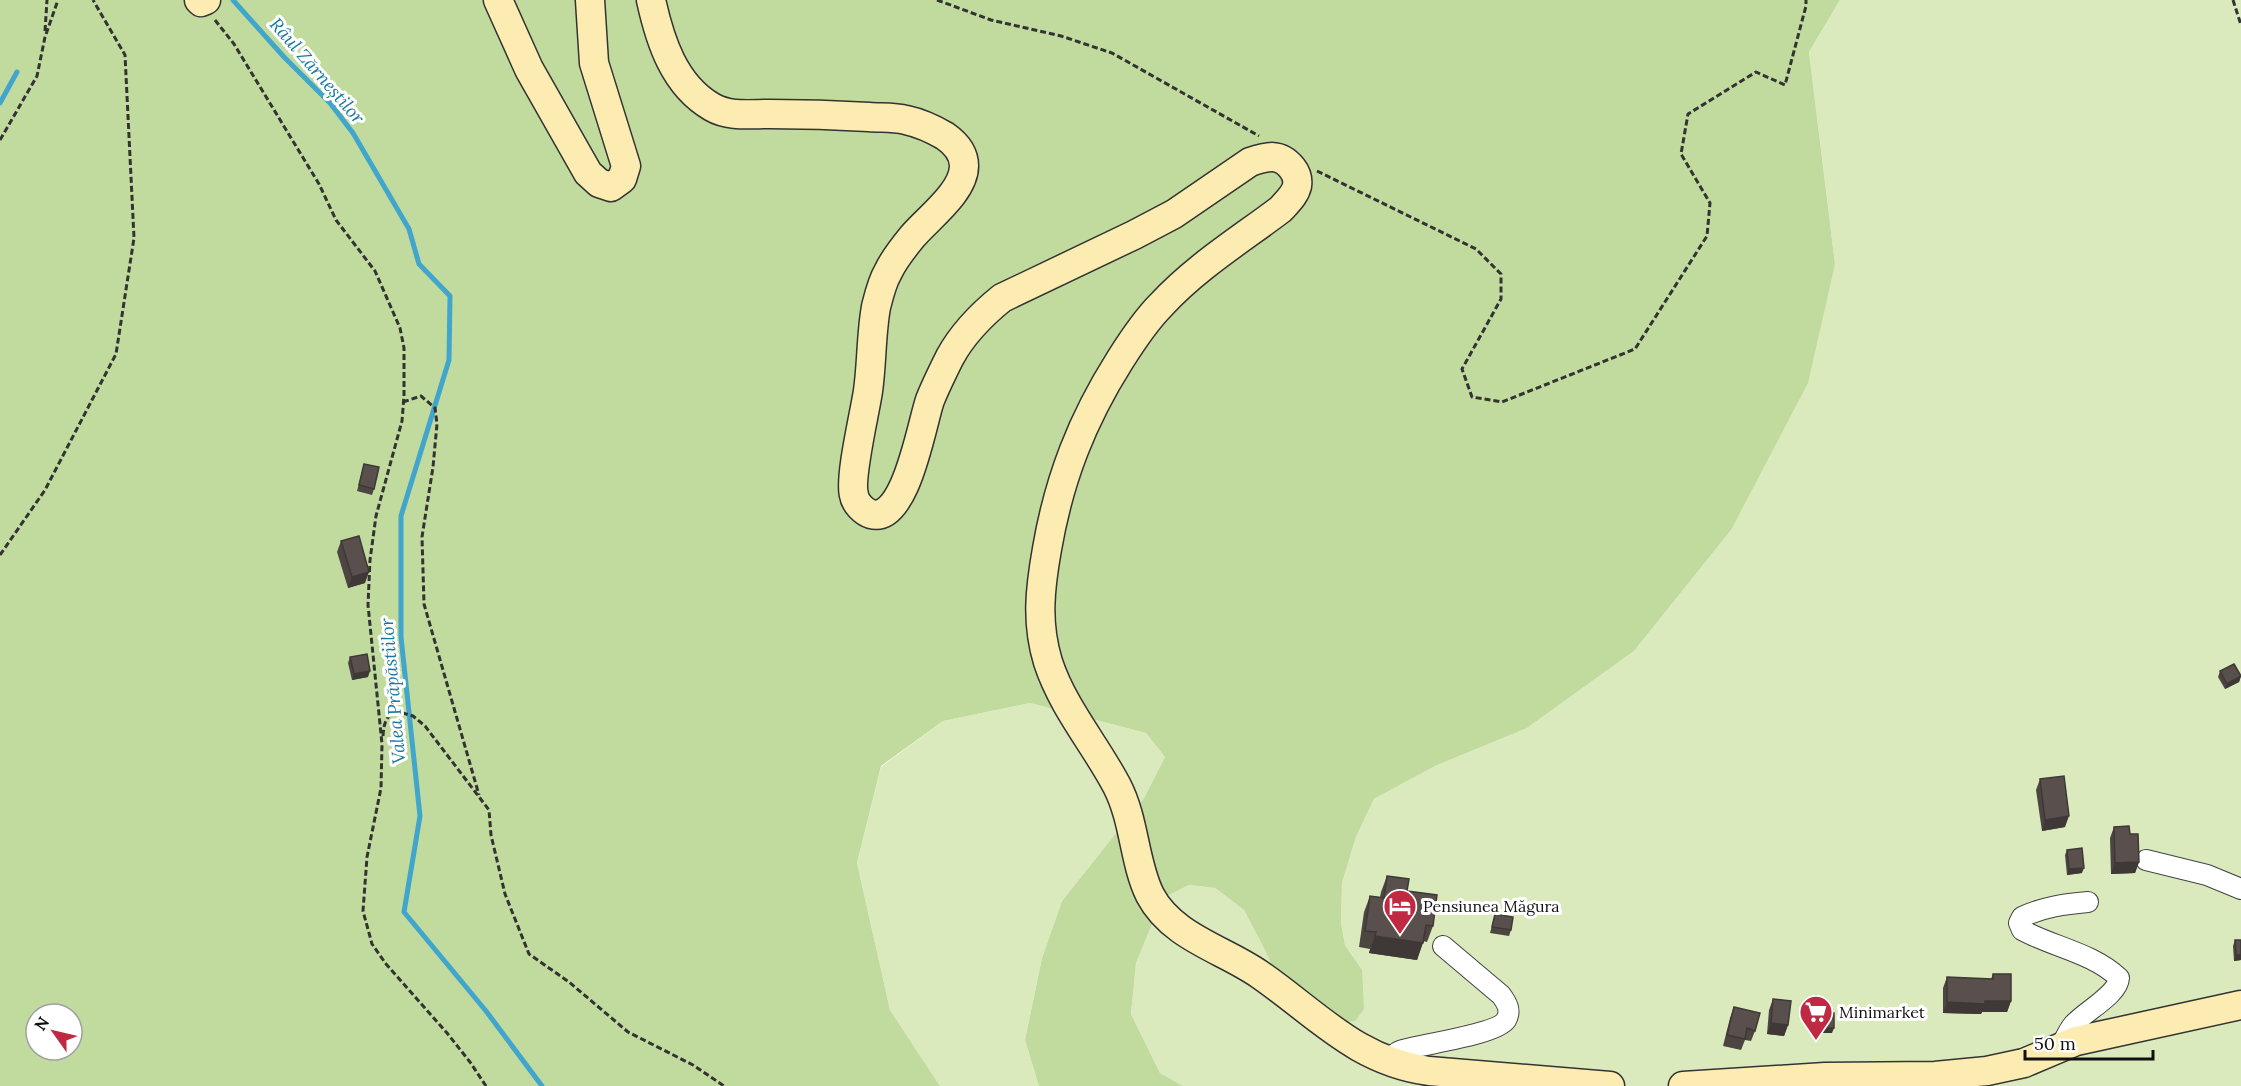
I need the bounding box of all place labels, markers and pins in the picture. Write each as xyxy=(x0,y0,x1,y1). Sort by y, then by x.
hotel icon: Pensiunea Măgura xyxy=(1382,888,1418,935)
place label: Pensiunea Măgura xyxy=(1423,896,1560,916)
supermarket icon: Minimarket xyxy=(1798,994,1834,1041)
place label: Minimarket xyxy=(1839,1002,1926,1022)

